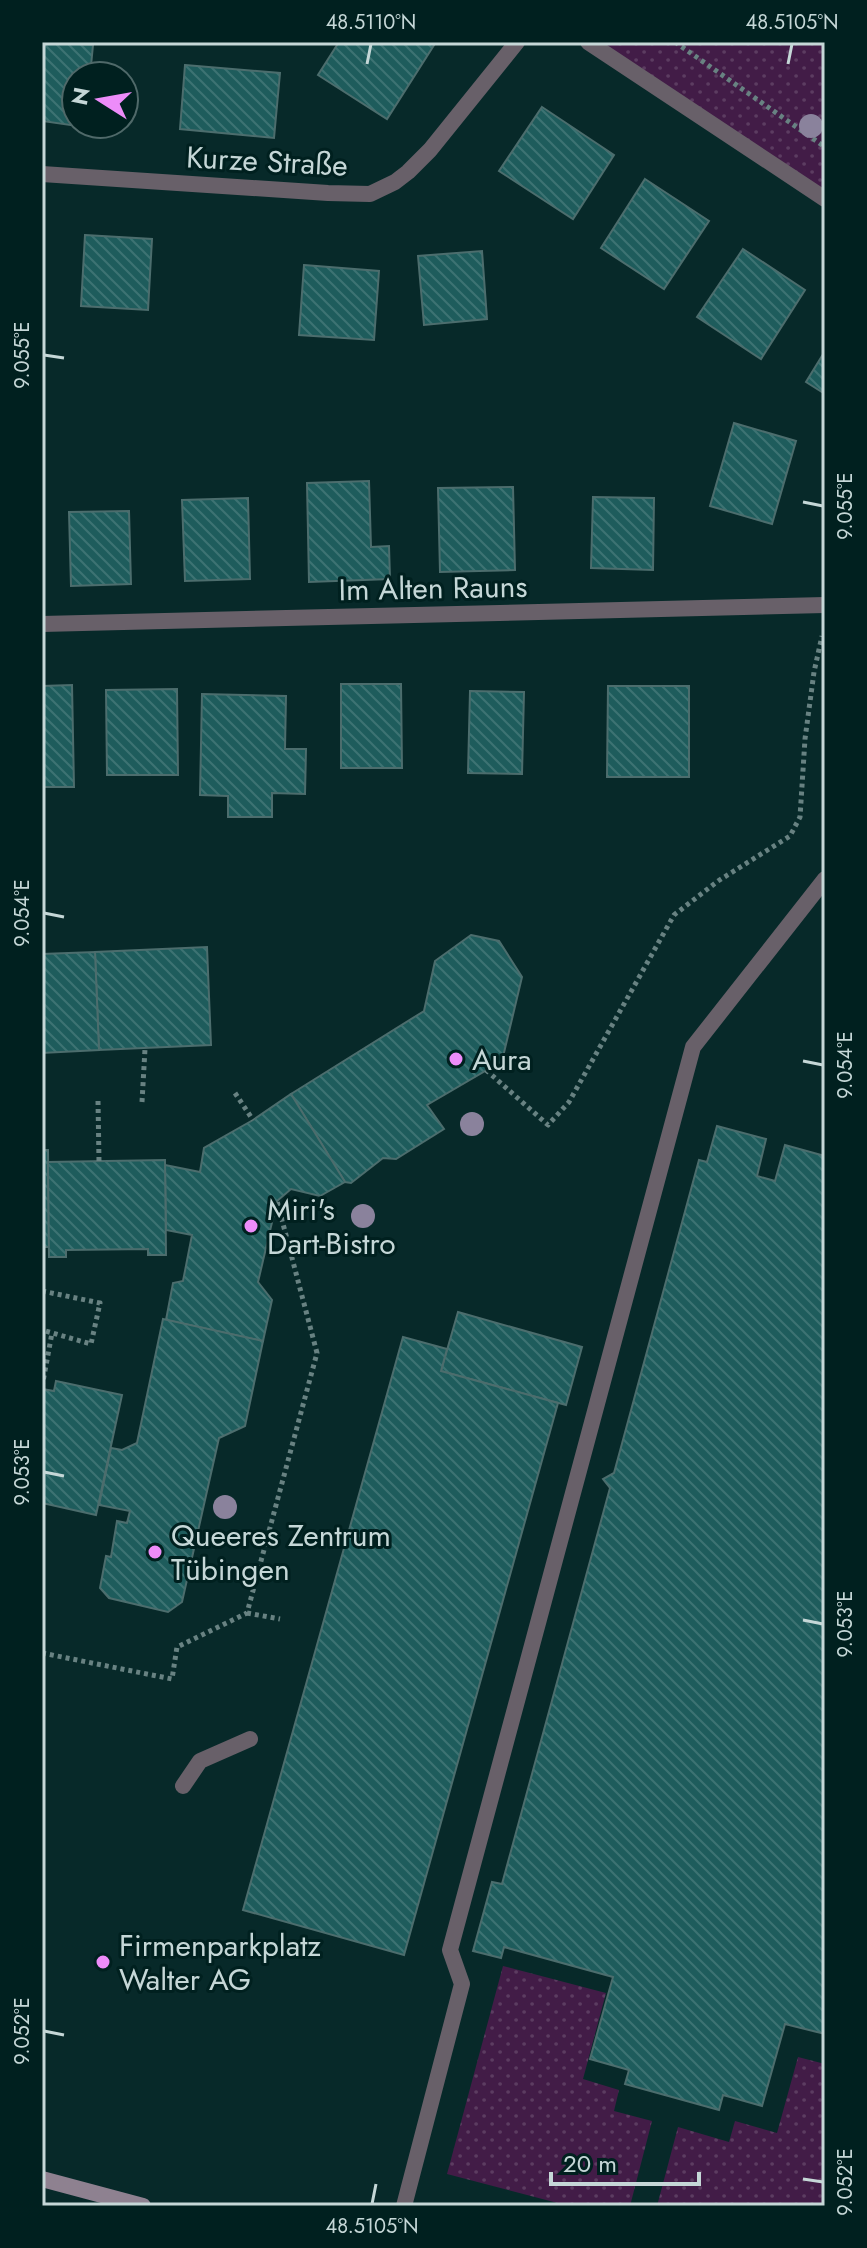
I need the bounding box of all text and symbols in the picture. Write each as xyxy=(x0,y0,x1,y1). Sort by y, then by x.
text: 48.5110°N xyxy=(326,8,416,37)
text: 48.5105°N xyxy=(746,8,838,37)
north arrow xyxy=(60,60,140,140)
text: N xyxy=(63,85,98,108)
street label: Kurze Straße xyxy=(185,135,349,187)
text: 9.055°E xyxy=(8,321,37,389)
text: 9.055°E xyxy=(831,472,860,540)
street label: Im Alten Rauns xyxy=(338,565,528,611)
text: 9.054°E xyxy=(8,879,37,947)
text: 9.054°E xyxy=(831,1031,860,1099)
place label: Aura xyxy=(472,1038,532,1081)
marker: Aura xyxy=(447,1050,465,1068)
place label: Miri's Dart-Bistro xyxy=(267,1188,396,1265)
marker: Miri's Dart-Bistro xyxy=(242,1217,260,1235)
text: 9.053°E xyxy=(8,1439,37,1505)
place label: Queeres Zentrum Tübingen xyxy=(171,1514,391,1591)
marker: Queeres Zentrum Tübingen xyxy=(146,1543,164,1561)
text: 9.053°E xyxy=(831,1591,860,1657)
place label: Firmenparkplatz Walter AG xyxy=(119,1924,321,2001)
marker: Firmenparkplatz Walter AG xyxy=(94,1953,112,1971)
text: 9.052°E xyxy=(8,1997,37,2065)
scale bar xyxy=(551,2136,699,2186)
text: 20 m xyxy=(563,2146,617,2181)
text: 9.052°E xyxy=(831,2148,860,2216)
text: 48.5105°N xyxy=(326,2212,418,2241)

